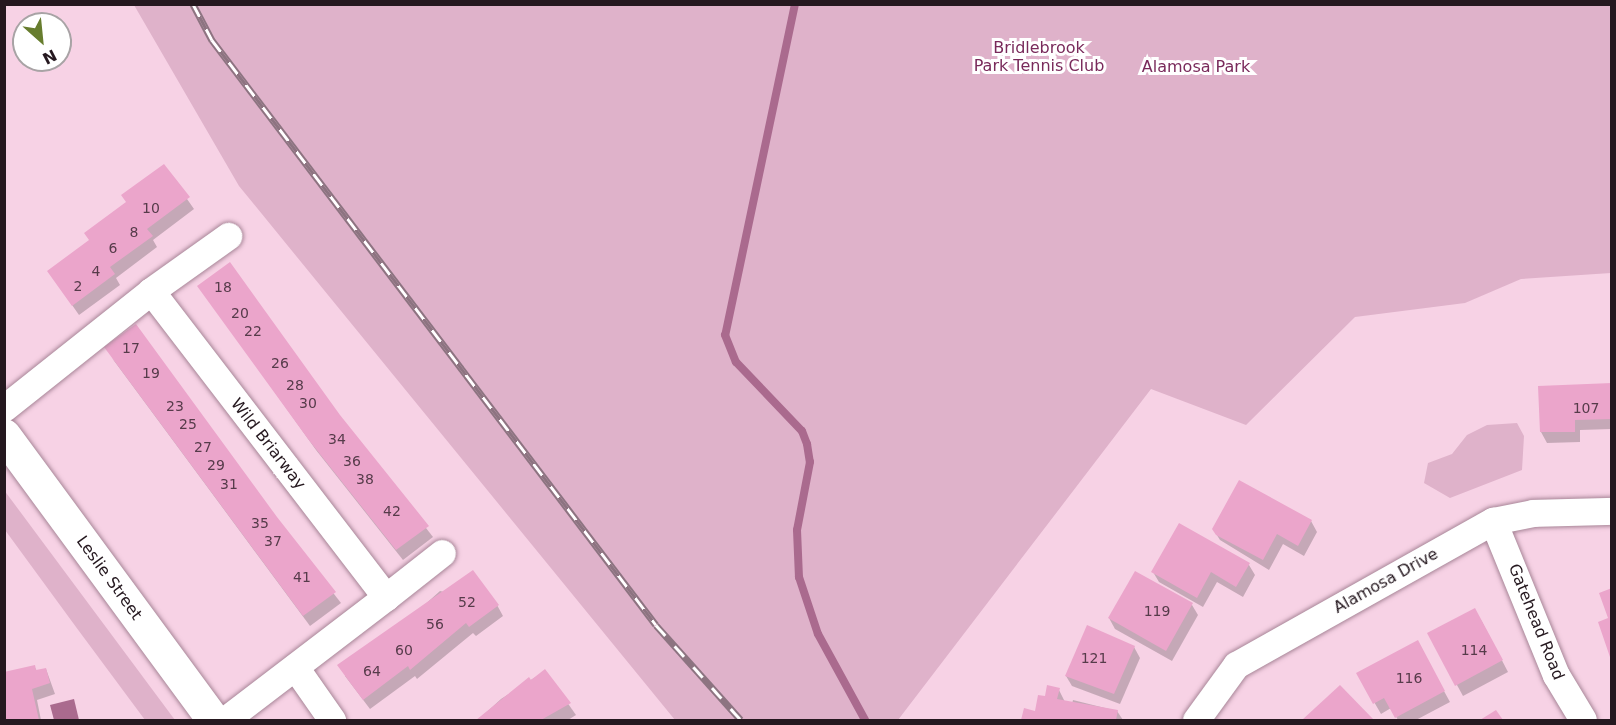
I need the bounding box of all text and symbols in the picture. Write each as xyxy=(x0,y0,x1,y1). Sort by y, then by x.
north arrow xyxy=(12,12,72,72)
park label: Bridlebrook Park Tennis Club xyxy=(974,38,1104,76)
text: N xyxy=(39,45,60,68)
park label: Alamosa Park xyxy=(1142,57,1250,77)
house number: 10 xyxy=(142,200,160,216)
house number: 8 xyxy=(130,224,138,240)
house number: 6 xyxy=(109,240,117,256)
house number: 4 xyxy=(92,263,100,279)
house number: 2 xyxy=(74,278,82,294)
house number: 18 xyxy=(214,279,232,295)
house number: 20 xyxy=(231,305,249,321)
house number: 22 xyxy=(244,323,262,339)
house number: 17 xyxy=(122,340,140,356)
house number: 26 xyxy=(271,355,289,371)
house number: 19 xyxy=(142,365,160,381)
house number: 28 xyxy=(286,377,304,393)
street label: Wild Briarway xyxy=(226,395,310,493)
house number: 30 xyxy=(299,395,317,411)
house number: 23 xyxy=(166,398,184,414)
house number: 107 xyxy=(1573,400,1599,416)
house number: 25 xyxy=(179,416,197,432)
house number: 34 xyxy=(328,431,346,447)
house number: 27 xyxy=(194,439,212,455)
house number: 36 xyxy=(343,453,361,469)
house number: 29 xyxy=(207,457,225,473)
house number: 38 xyxy=(356,471,374,487)
house number: 31 xyxy=(220,476,238,492)
house number: 42 xyxy=(383,503,401,519)
house number: 35 xyxy=(251,515,269,531)
street label: Leslie Street xyxy=(72,532,146,624)
house number: 37 xyxy=(264,533,282,549)
street label: Alamosa Drive xyxy=(1330,544,1442,618)
street label: Gatehead Road xyxy=(1504,561,1568,683)
house number: 41 xyxy=(293,569,311,585)
house number: 52 xyxy=(458,594,476,610)
house number: 119 xyxy=(1144,603,1170,619)
house number: 56 xyxy=(426,616,444,632)
house number: 60 xyxy=(395,642,413,658)
house number: 114 xyxy=(1461,642,1487,658)
house number: 121 xyxy=(1081,650,1107,666)
house number: 64 xyxy=(363,663,381,679)
house number: 116 xyxy=(1396,670,1422,686)

